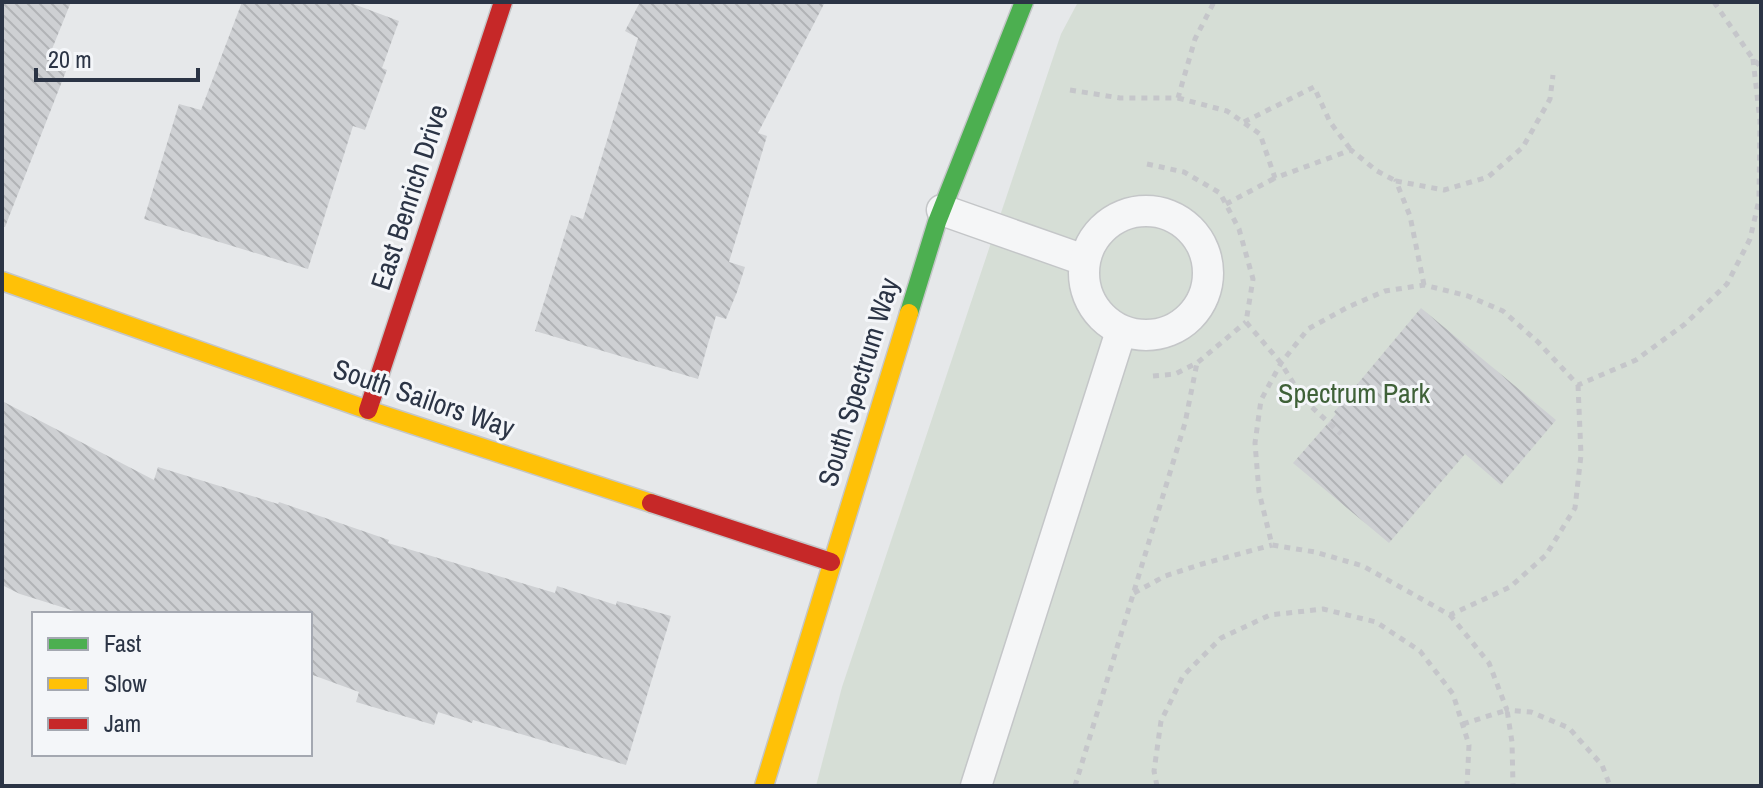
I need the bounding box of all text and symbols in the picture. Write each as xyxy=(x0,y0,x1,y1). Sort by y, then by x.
scale bar xyxy=(36,32,198,82)
text: 20 m xyxy=(48,43,92,75)
street label: East Benrich Drive xyxy=(361,99,457,295)
street label: South Spectrum Way xyxy=(808,273,908,491)
street label: South Sailors Way xyxy=(328,349,520,447)
park label: Spectrum Park xyxy=(1278,374,1430,412)
legend xyxy=(32,612,312,756)
text: Fast xyxy=(104,627,142,659)
text: Slow xyxy=(104,667,147,699)
text: Jam xyxy=(104,707,141,739)

